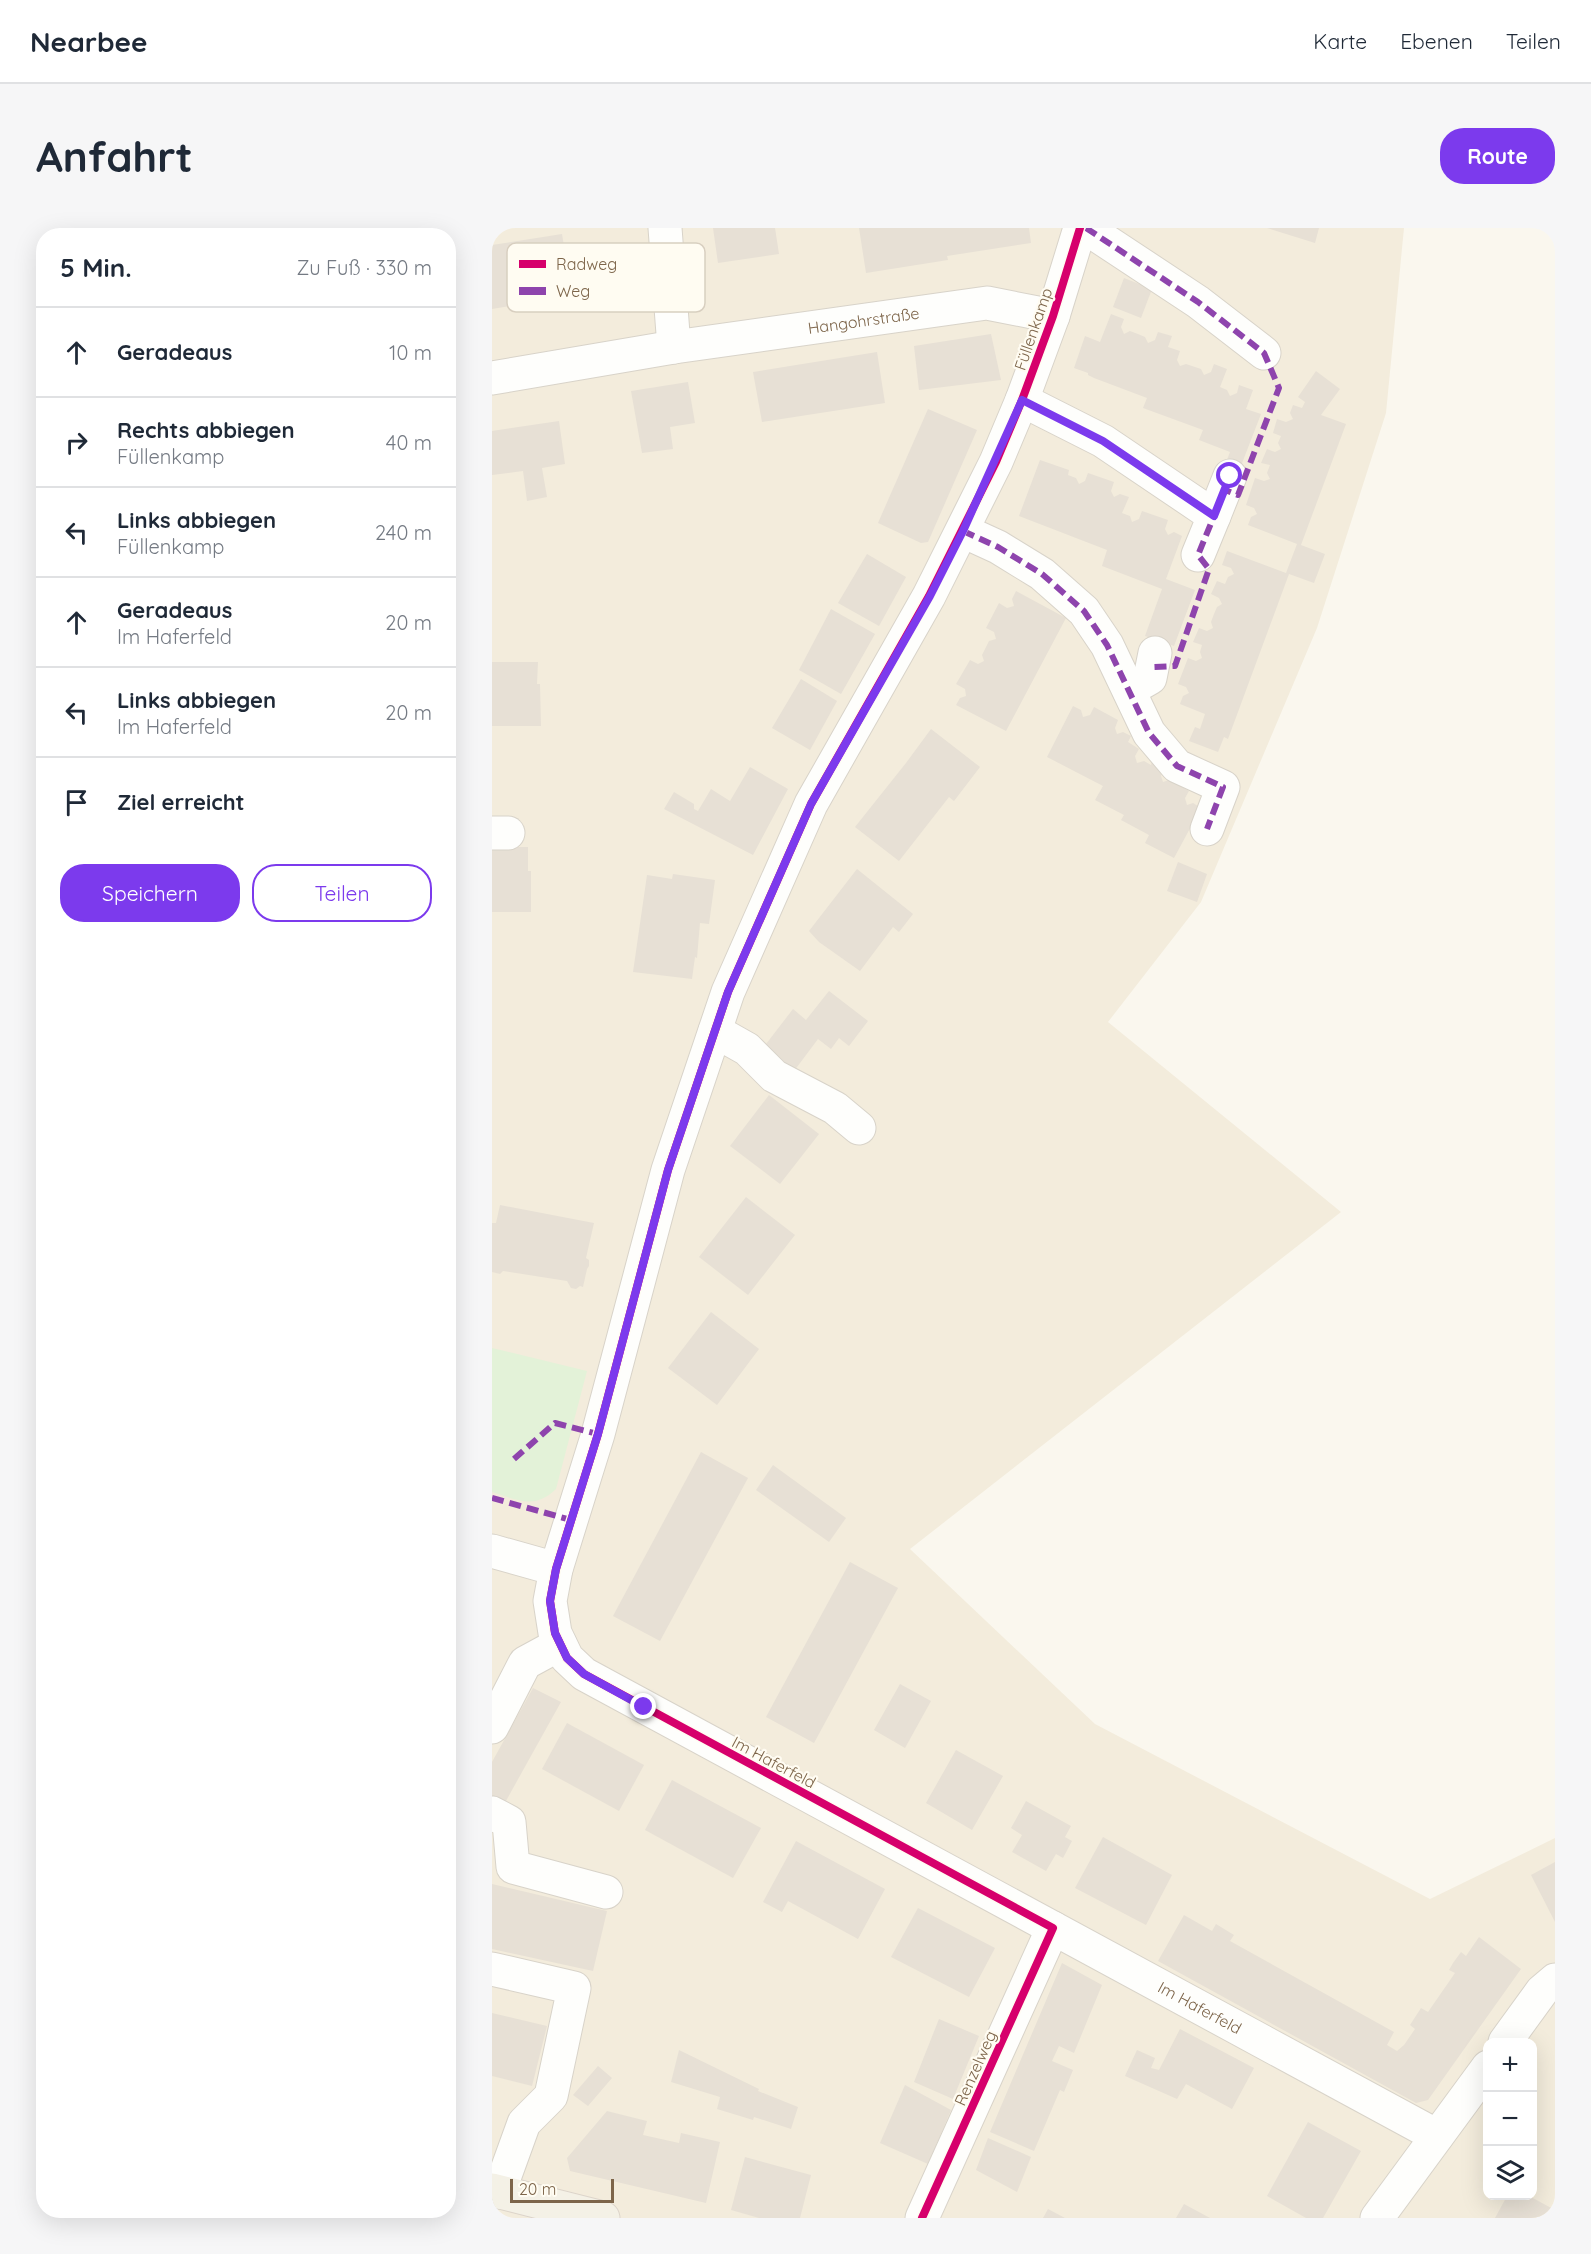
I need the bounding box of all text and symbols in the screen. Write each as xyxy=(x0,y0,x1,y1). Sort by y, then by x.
text: Nearbee xyxy=(30,24,148,59)
text: Karte xyxy=(1313,28,1367,54)
text: Ebenen xyxy=(1400,28,1473,54)
text: Teilen xyxy=(1506,28,1561,54)
button: Route xyxy=(1440,128,1555,184)
text: Anfahrt xyxy=(36,130,193,183)
legend xyxy=(507,243,705,312)
text: 5 Min. xyxy=(60,251,132,284)
text: Radweg xyxy=(556,254,617,274)
text: Zu Fuß · 330 m xyxy=(296,255,432,280)
text: Weg xyxy=(556,281,590,301)
street label: Füllenkamp xyxy=(1010,285,1056,373)
street label: Hangohrstraße xyxy=(806,303,921,338)
icon: ahead xyxy=(60,336,93,369)
text: Geradeaus xyxy=(117,338,232,366)
text: 10 m xyxy=(389,340,432,365)
text: Rechts abbiegen xyxy=(117,416,295,444)
icon: right xyxy=(60,426,93,459)
text: 40 m xyxy=(386,430,432,455)
text: Füllenkamp xyxy=(117,444,224,469)
route start xyxy=(1216,462,1242,488)
text: Links abbiegen xyxy=(117,506,276,534)
icon: left xyxy=(60,516,93,549)
text: 240 m xyxy=(375,520,432,545)
text: Füllenkamp xyxy=(117,534,224,559)
text: Geradeaus xyxy=(117,596,232,624)
icon: ahead xyxy=(60,606,93,639)
text: 20 m xyxy=(385,610,432,635)
text: Im Haferfeld xyxy=(117,624,232,649)
text: Links abbiegen xyxy=(117,686,276,714)
icon: left xyxy=(60,696,93,729)
text: 20 m xyxy=(385,700,432,725)
text: Im Haferfeld xyxy=(117,714,232,739)
icon: arrive xyxy=(60,786,93,819)
text: Ziel erreicht xyxy=(117,788,245,816)
button: Speichern xyxy=(60,864,240,922)
button: Teilen xyxy=(252,864,432,922)
route end xyxy=(630,1693,656,1719)
street label: Im Haferfeld xyxy=(729,1732,819,1792)
street label: Im Haferfeld xyxy=(1155,1977,1245,2038)
street label: Renzelweg xyxy=(950,2027,1000,2109)
map controls xyxy=(1483,2038,1537,2200)
button: + xyxy=(1483,2038,1537,2092)
button: − xyxy=(1483,2092,1537,2146)
button: layers xyxy=(1483,2146,1537,2200)
scale bar xyxy=(510,2176,614,2204)
text: 20 m xyxy=(519,2179,556,2199)

